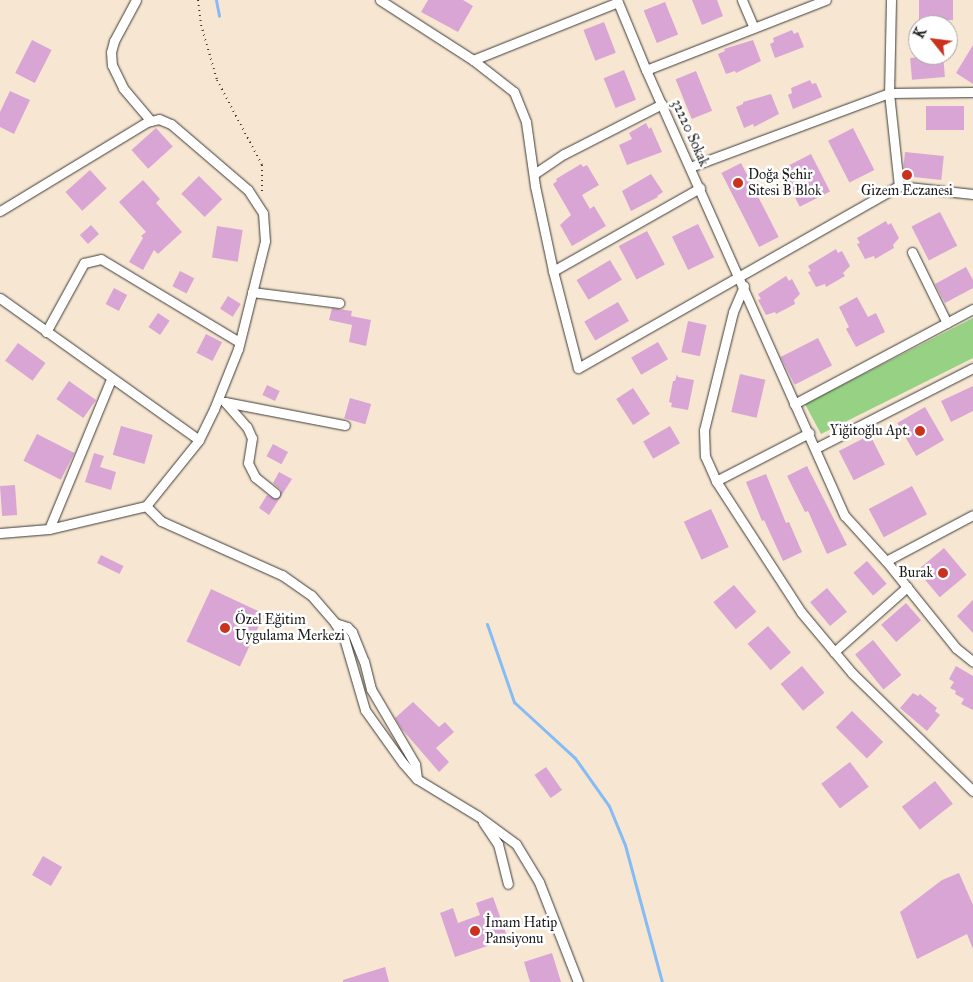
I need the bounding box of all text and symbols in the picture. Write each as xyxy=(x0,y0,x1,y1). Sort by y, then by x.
north arrow xyxy=(908,15,958,65)
text: K xyxy=(910,25,930,41)
street label: 32220 Sokak xyxy=(668,97,712,169)
place label: Doğa Şehir Sitesi B Blok xyxy=(748,167,821,200)
marker: Gizem Eczanesi xyxy=(901,169,913,181)
marker: Doğa Şehir Sitesi B Blok xyxy=(732,177,744,189)
place label: Gizem Eczanesi xyxy=(861,183,953,199)
place label: Yiğitoğlu Apt. xyxy=(830,423,910,439)
marker: Yiğitoğlu Apt. xyxy=(914,425,926,437)
place label: Burak xyxy=(899,565,933,581)
marker: Burak xyxy=(937,567,949,579)
place label: Özel Eğitim Uygulama Merkezi xyxy=(235,612,345,644)
marker: Özel Eğitim Uygulama Merkezi xyxy=(219,622,231,634)
place label: İmam Hatip Pansiyonu xyxy=(485,915,557,948)
marker: İmam Hatip Pansiyonu xyxy=(469,925,481,937)

